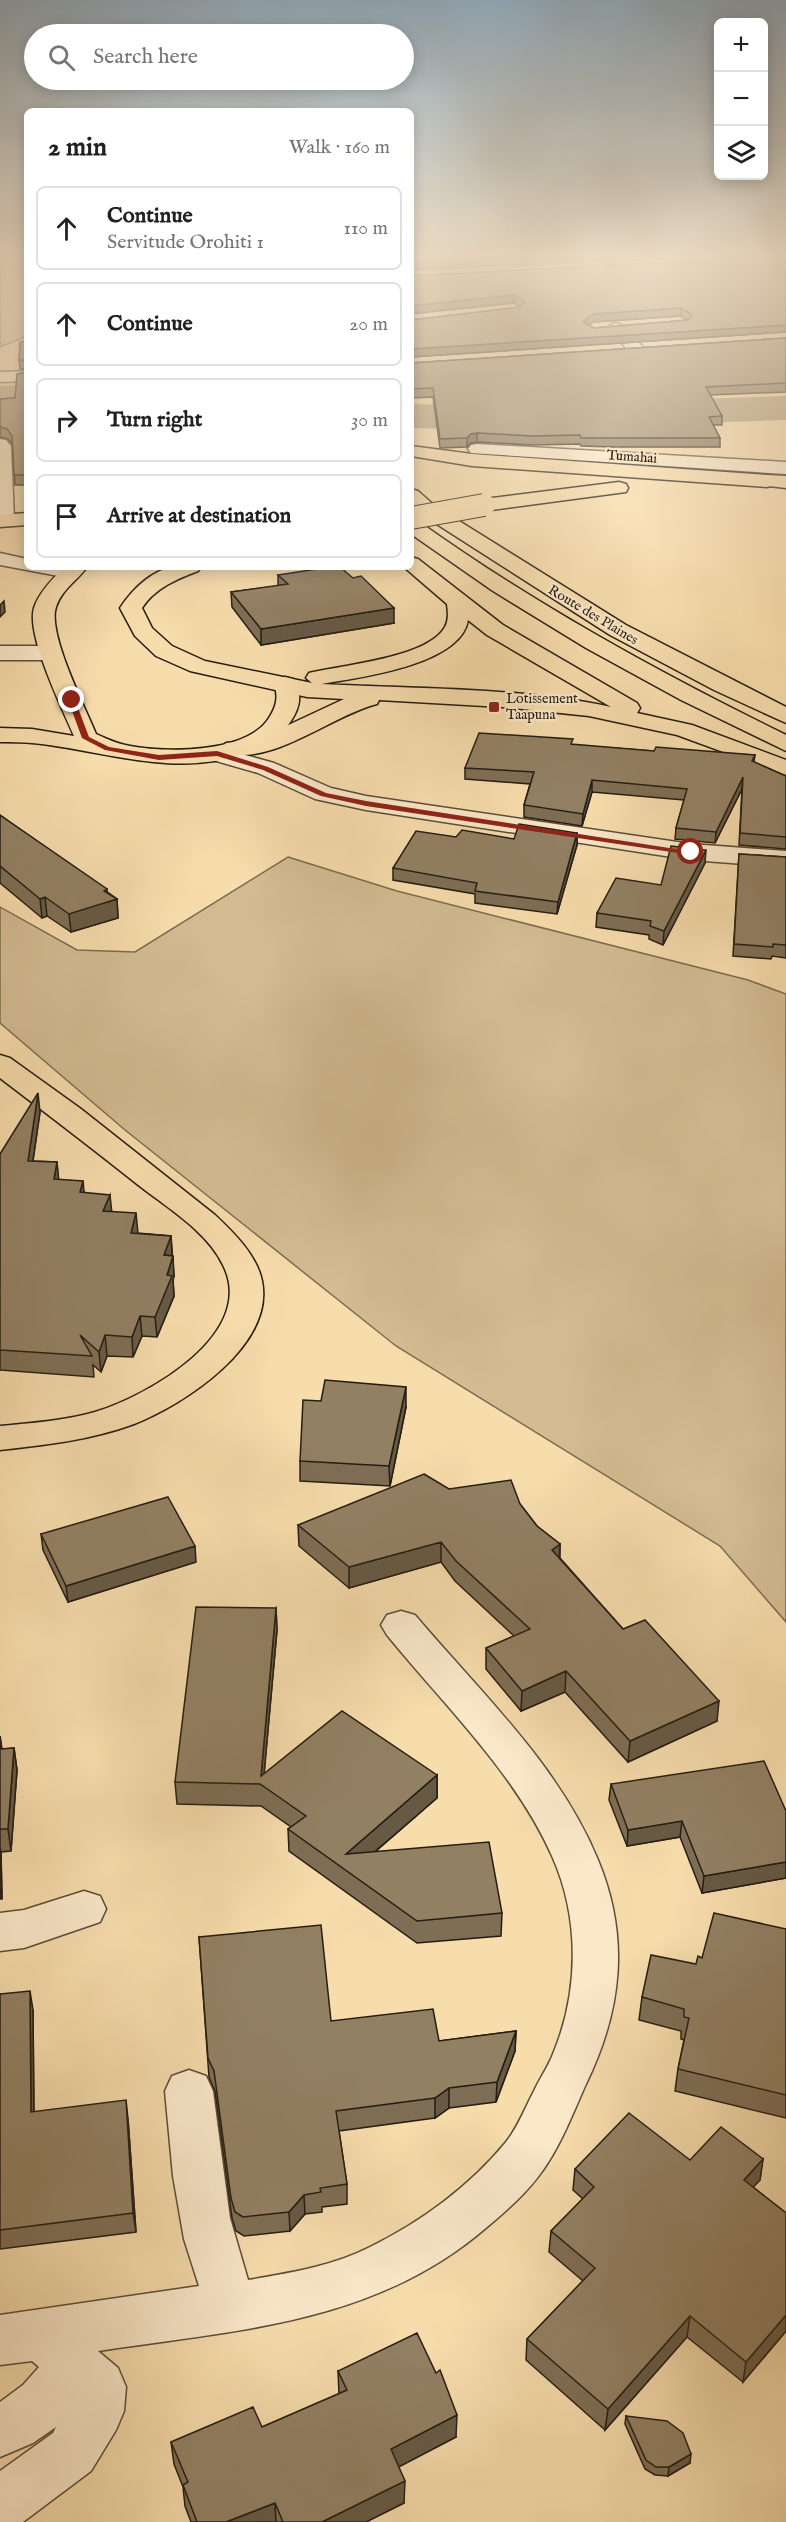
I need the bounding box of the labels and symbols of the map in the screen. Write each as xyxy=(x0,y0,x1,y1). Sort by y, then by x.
street label: Tumahai xyxy=(606,446,658,468)
street label: Route des Plaines xyxy=(545,581,641,649)
route end xyxy=(58,686,84,712)
place label: Lotissement Taapuna xyxy=(506,690,578,724)
marker: Lotissement Taapuna xyxy=(487,700,501,714)
route start xyxy=(677,838,703,864)

